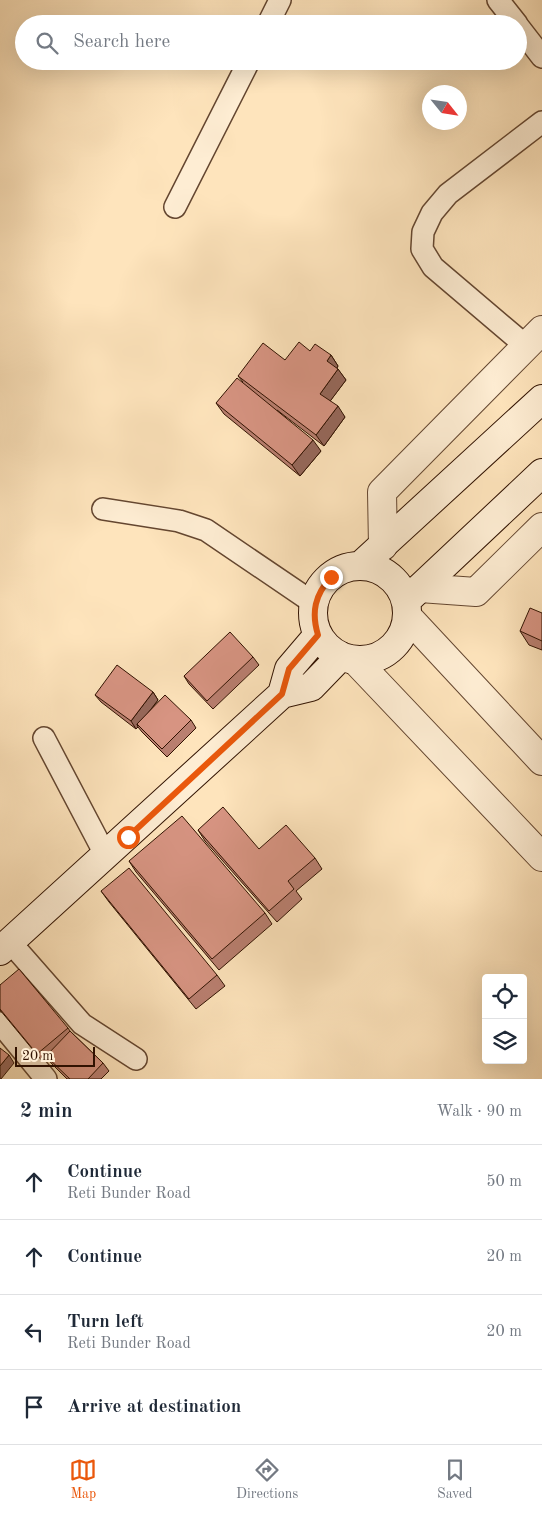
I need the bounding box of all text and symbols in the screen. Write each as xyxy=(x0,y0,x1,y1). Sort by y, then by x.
search box xyxy=(15,15,527,70)
icon: search xyxy=(33,29,61,57)
text: Search here xyxy=(73,33,170,52)
north arrow xyxy=(422,85,467,130)
route end xyxy=(320,566,343,589)
route start xyxy=(117,826,140,849)
map controls xyxy=(482,974,527,1064)
button: locate xyxy=(482,974,527,1019)
button: layers xyxy=(482,1019,527,1064)
scale bar xyxy=(15,1044,95,1067)
text: 20 m xyxy=(22,1049,53,1063)
text: 2 min xyxy=(20,1101,73,1122)
text: Walk · 90 m xyxy=(436,1104,522,1120)
text: Continue xyxy=(67,1163,142,1182)
icon: ahead xyxy=(20,1168,48,1196)
text: 50 m xyxy=(486,1174,522,1190)
text: Reti Bunder Road xyxy=(67,1186,191,1202)
icon: ahead xyxy=(20,1243,48,1271)
text: Continue xyxy=(67,1248,142,1267)
text: 20 m xyxy=(486,1249,522,1265)
text: Turn left xyxy=(67,1313,144,1332)
icon: left xyxy=(20,1318,48,1346)
text: 20 m xyxy=(486,1324,522,1340)
text: Reti Bunder Road xyxy=(67,1336,191,1352)
icon: arrive xyxy=(20,1393,48,1421)
text: Arrive at destination xyxy=(67,1398,241,1417)
tab: Map xyxy=(69,1456,97,1503)
tab: Directions xyxy=(236,1456,298,1503)
tab: Saved xyxy=(437,1456,473,1503)

